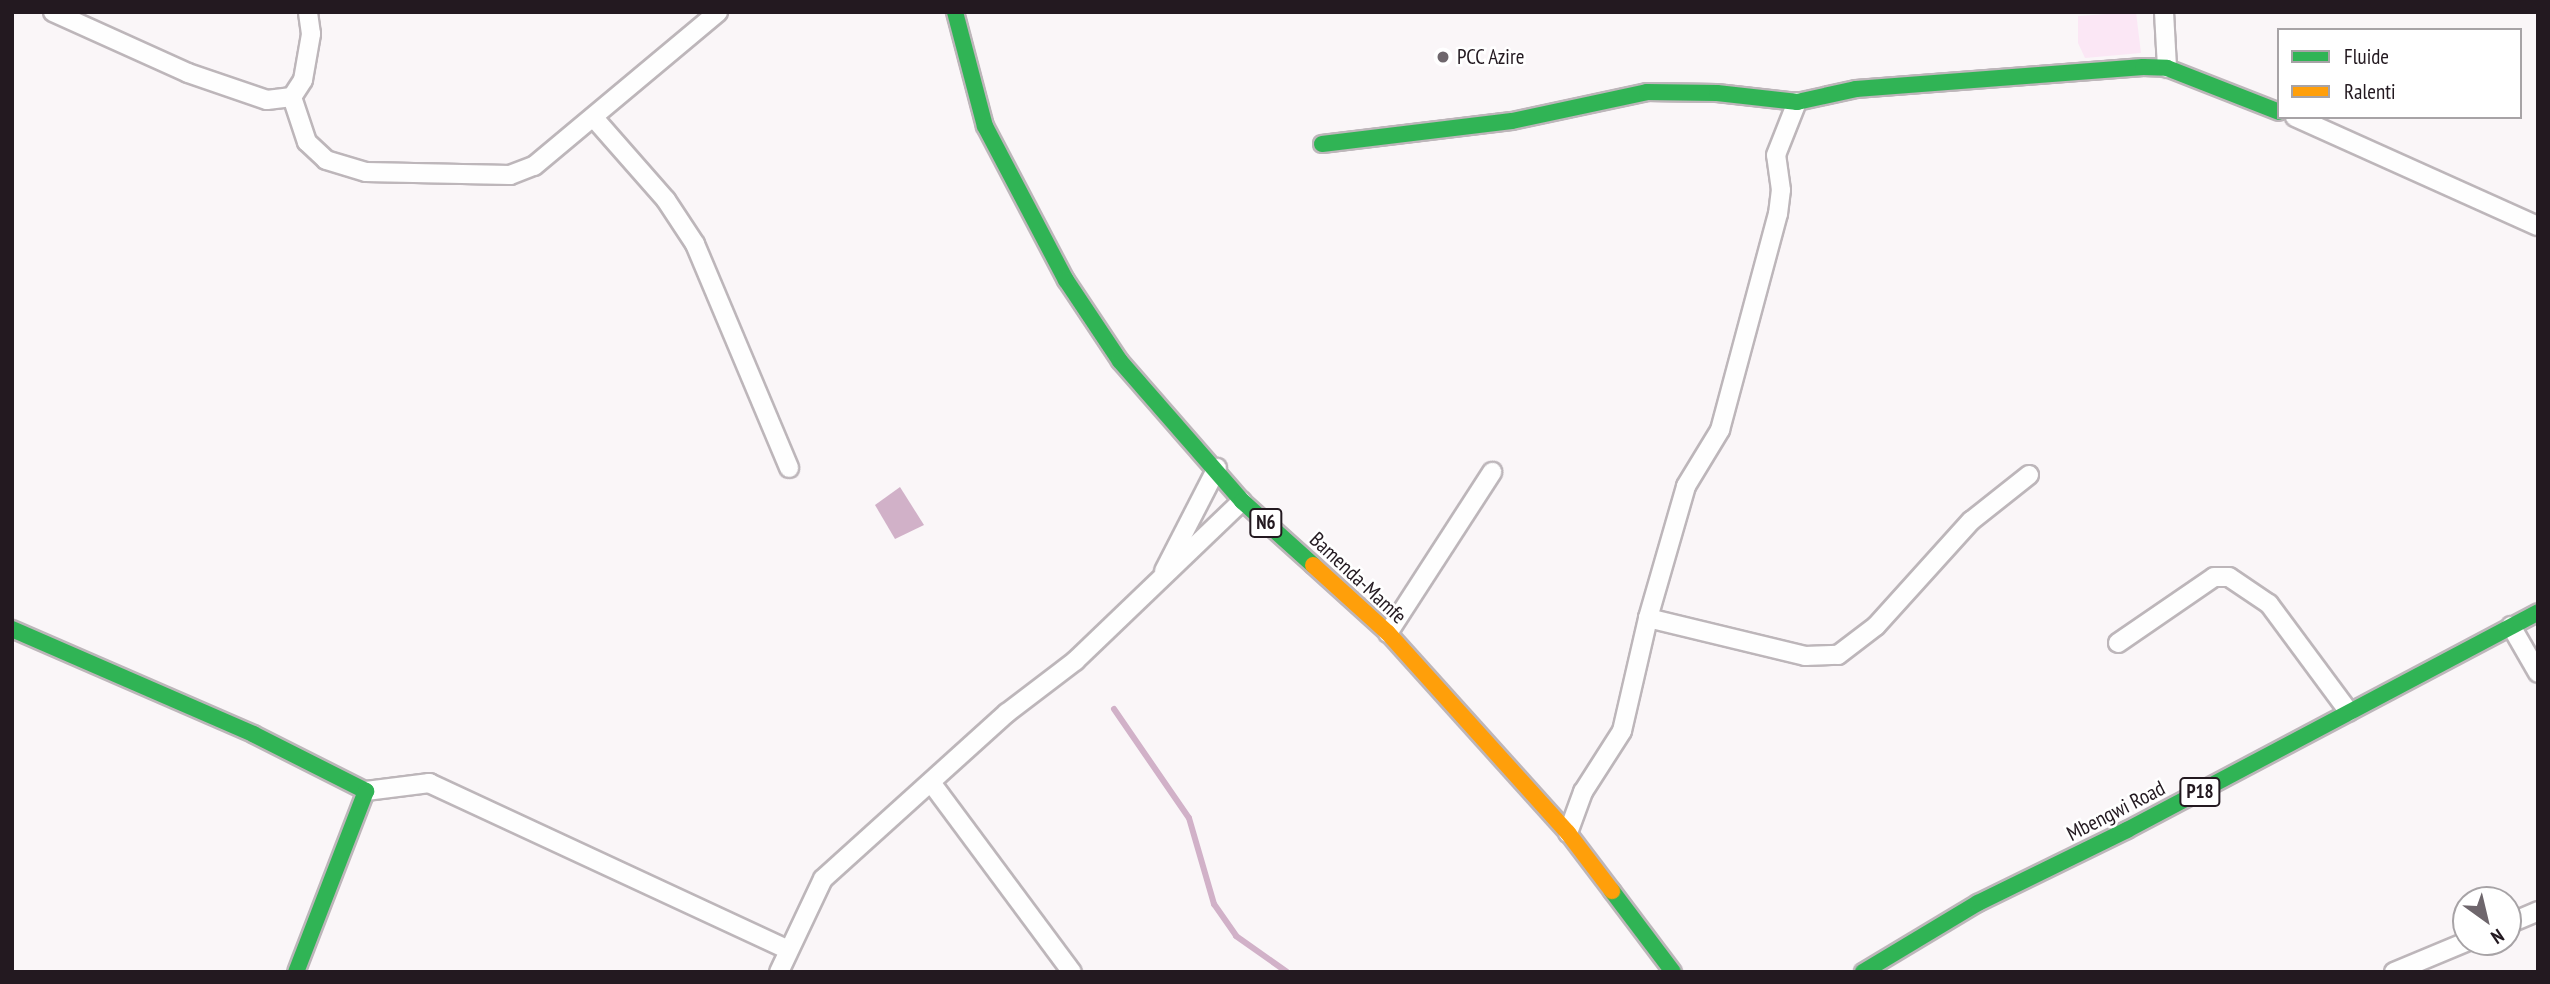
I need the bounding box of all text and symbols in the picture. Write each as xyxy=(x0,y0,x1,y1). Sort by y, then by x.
legend xyxy=(2277,28,2522,119)
text: Fluide xyxy=(2344,43,2389,70)
place label: PCC Azire xyxy=(1457,44,1526,70)
marker: PCC Azire xyxy=(1435,49,1451,65)
text: Ralenti xyxy=(2344,78,2396,105)
road number: N6 xyxy=(1248,508,1284,538)
street label: Bamenda-Mamfe xyxy=(1304,527,1412,629)
street label: Mbengwi Road xyxy=(2063,776,2169,846)
road number: P18 xyxy=(2179,776,2221,807)
north arrow xyxy=(2452,886,2522,956)
text: N xyxy=(2487,924,2509,950)

